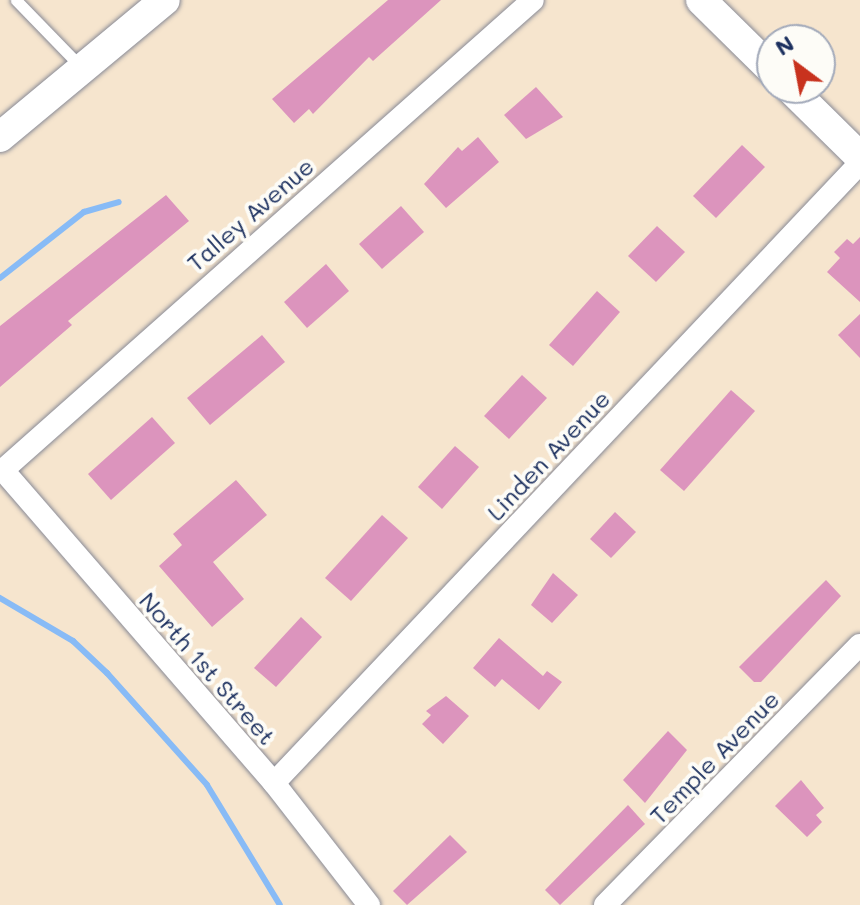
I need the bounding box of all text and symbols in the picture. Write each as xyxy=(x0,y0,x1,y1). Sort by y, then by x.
north arrow xyxy=(756,24,836,104)
text: N xyxy=(769,28,799,62)
street label: Talley Avenue xyxy=(181,151,319,277)
street label: Linden Avenue xyxy=(480,384,616,526)
street label: North 1st Street xyxy=(134,586,282,750)
street label: Temple Avenue xyxy=(643,685,785,829)

